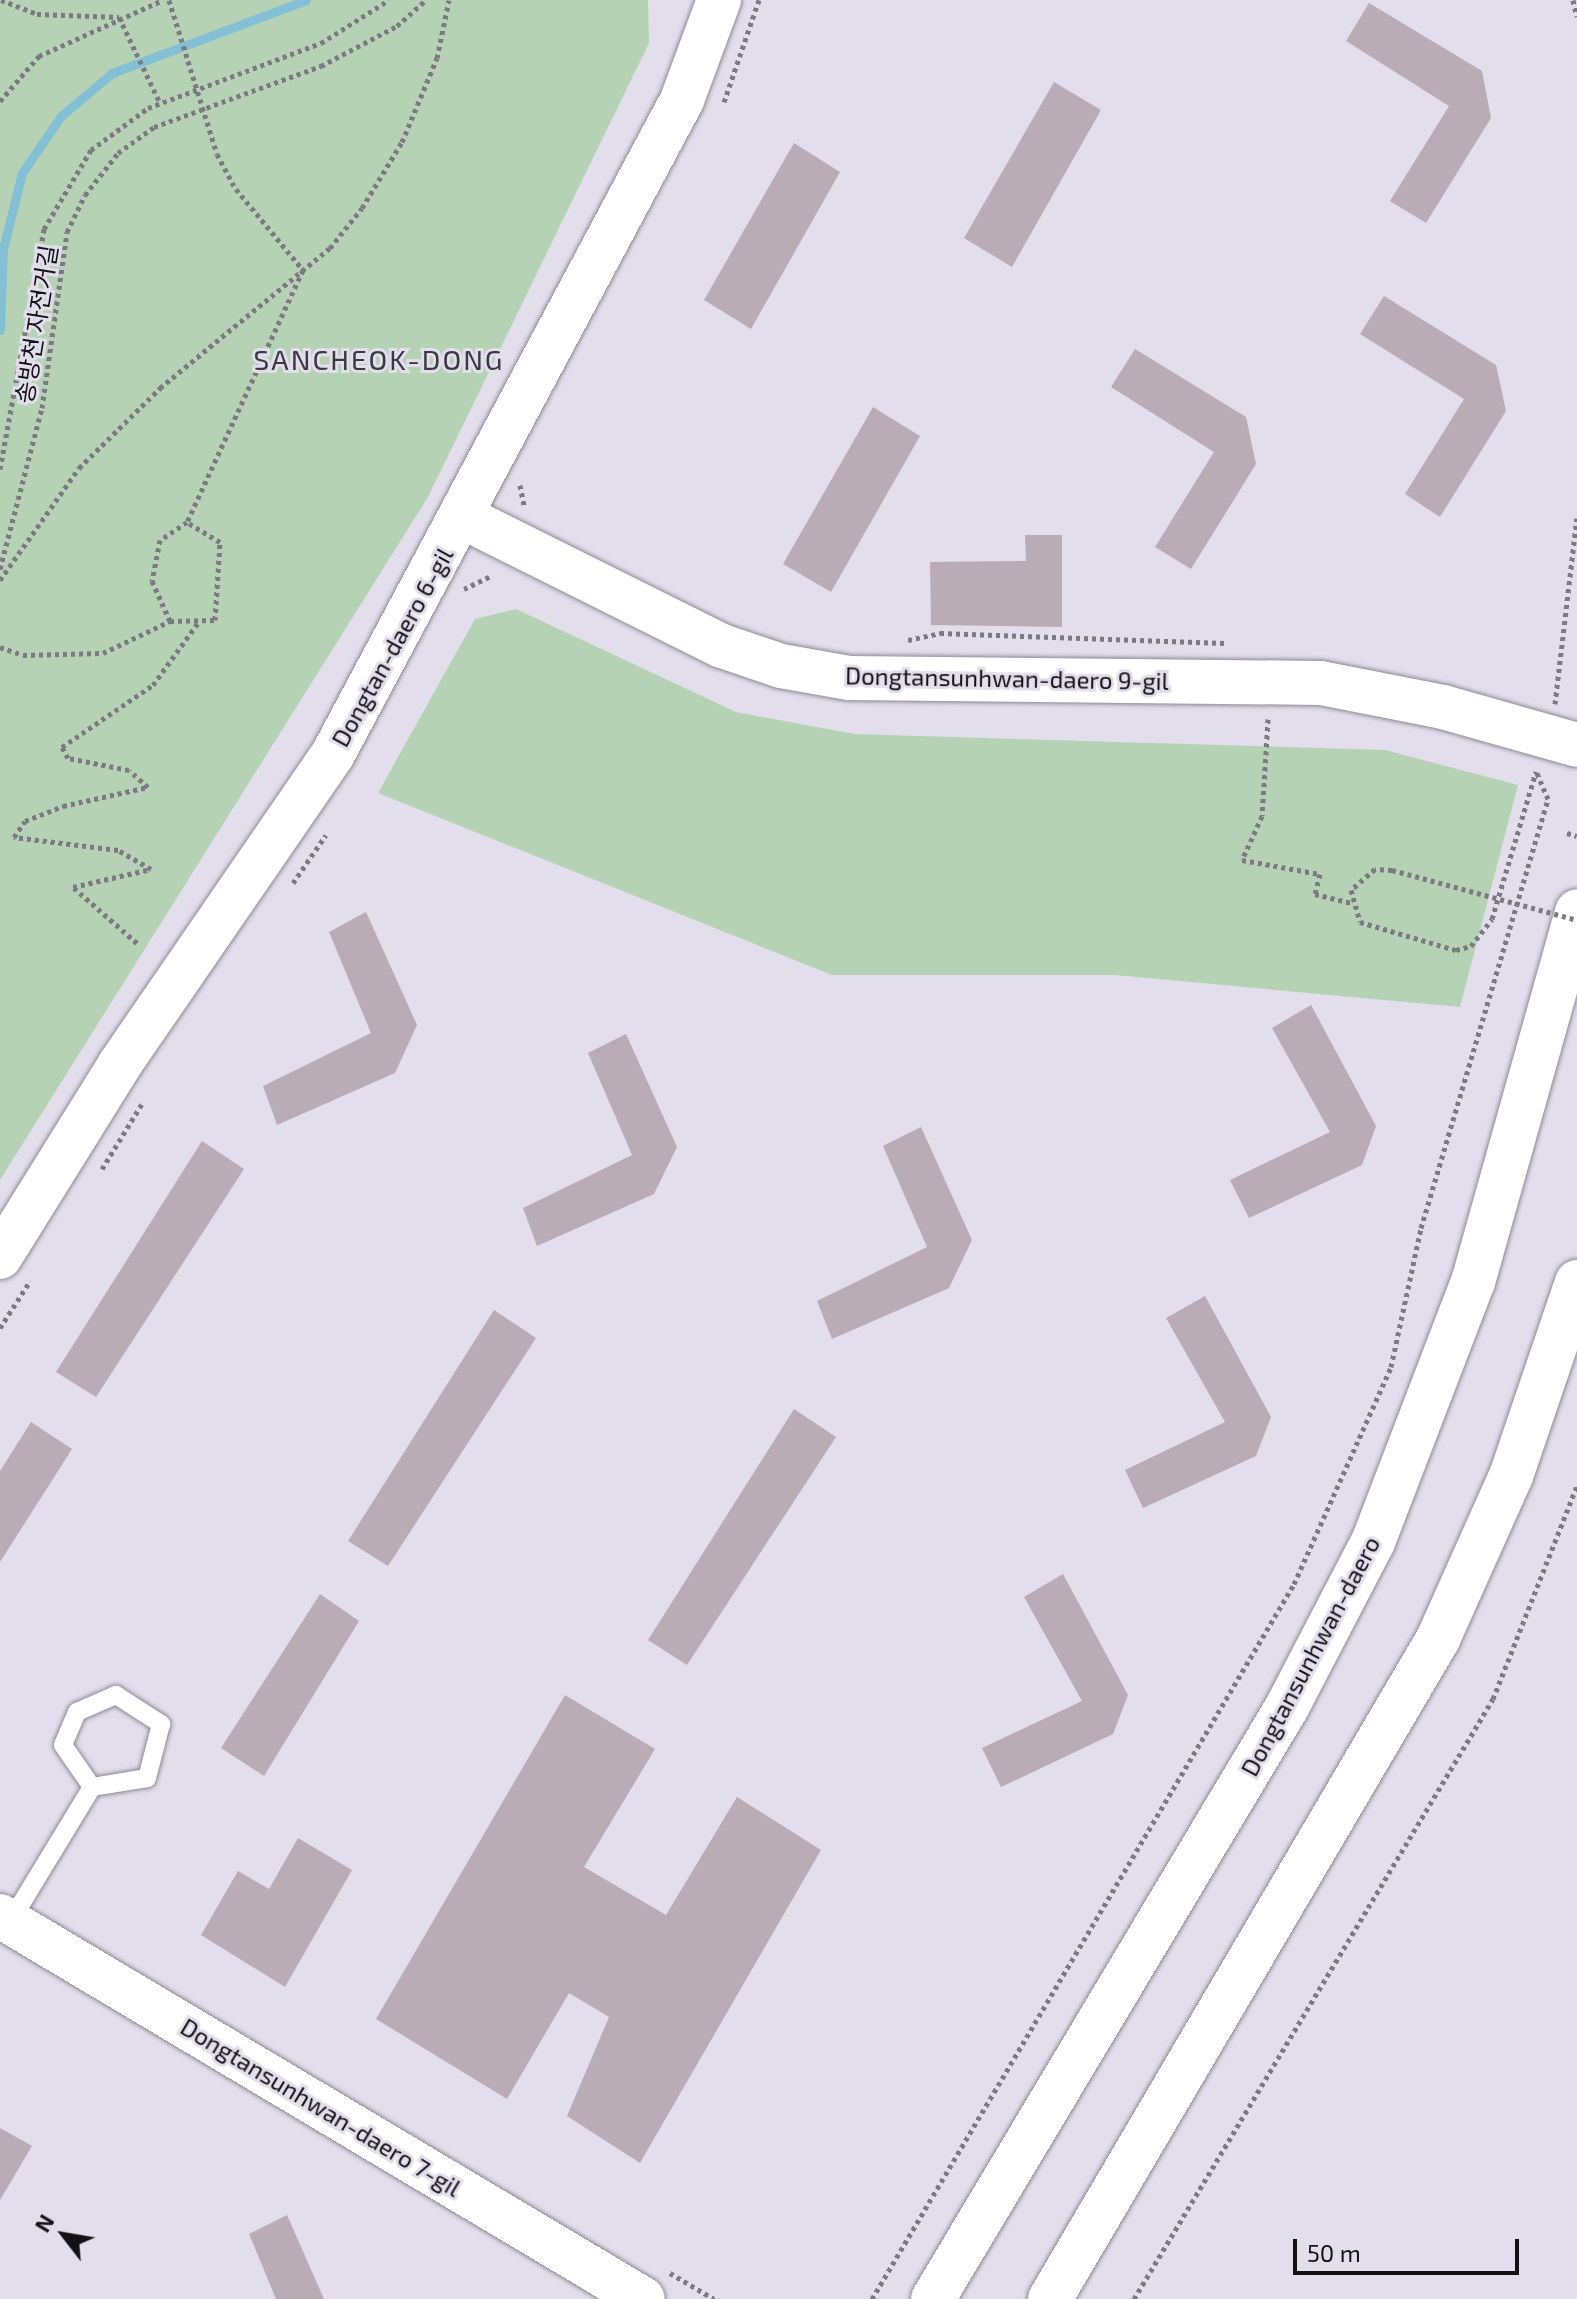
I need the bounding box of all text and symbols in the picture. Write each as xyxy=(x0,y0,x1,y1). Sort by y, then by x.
street label: 송방천 자전거길 xyxy=(9,243,63,405)
district label: SANCHEOK-DONG xyxy=(254,342,504,376)
street label: Dongtan-daero 6-gil xyxy=(325,542,459,752)
street label: Dongtansunhwan-daero 9-gil xyxy=(845,661,1169,695)
street label: Dongtansunhwan-daero xyxy=(1235,1531,1385,1781)
street label: Dongtansunhwan-daero 7-gil xyxy=(176,2012,466,2202)
north arrow xyxy=(24,2195,104,2275)
text: N xyxy=(28,2209,59,2236)
scale bar xyxy=(1297,2223,1523,2273)
text: 50 m xyxy=(1307,2238,1361,2267)

